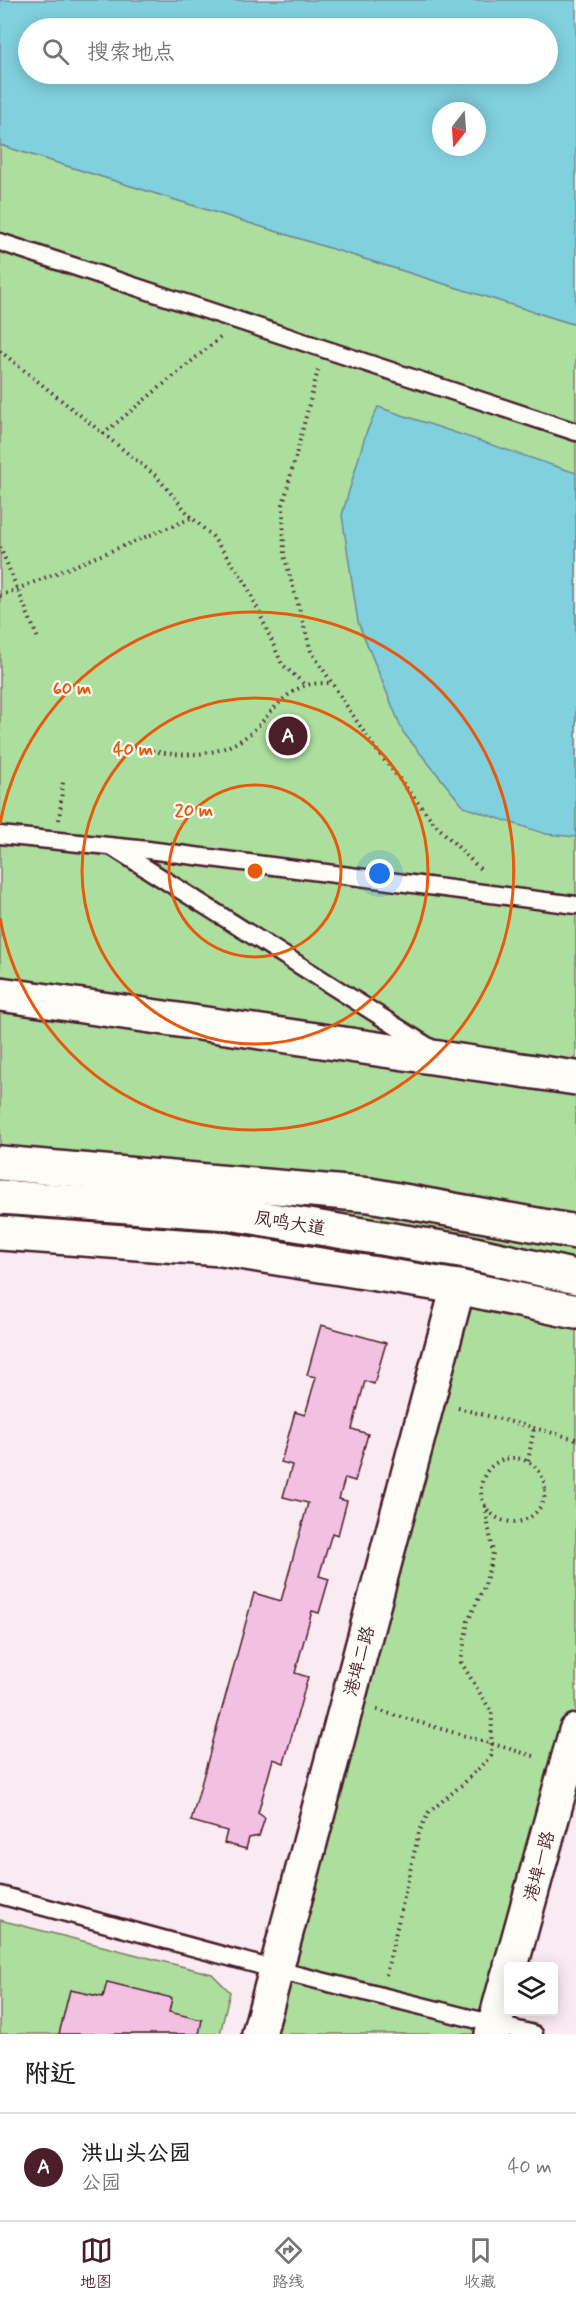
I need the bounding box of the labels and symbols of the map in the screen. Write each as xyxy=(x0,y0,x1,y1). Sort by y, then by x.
north arrow xyxy=(432,102,486,156)
text: 60 m xyxy=(53,677,91,701)
pin: A xyxy=(268,714,308,758)
text: 40 m xyxy=(113,738,153,762)
text: 20 m xyxy=(175,799,213,823)
your location xyxy=(365,859,394,888)
centre of rings xyxy=(245,861,265,881)
street label: 凤鸣大道 xyxy=(252,1207,327,1241)
street label: 港埠二路 xyxy=(339,1623,381,1699)
street label: 港埠一路 xyxy=(519,1828,561,1904)

